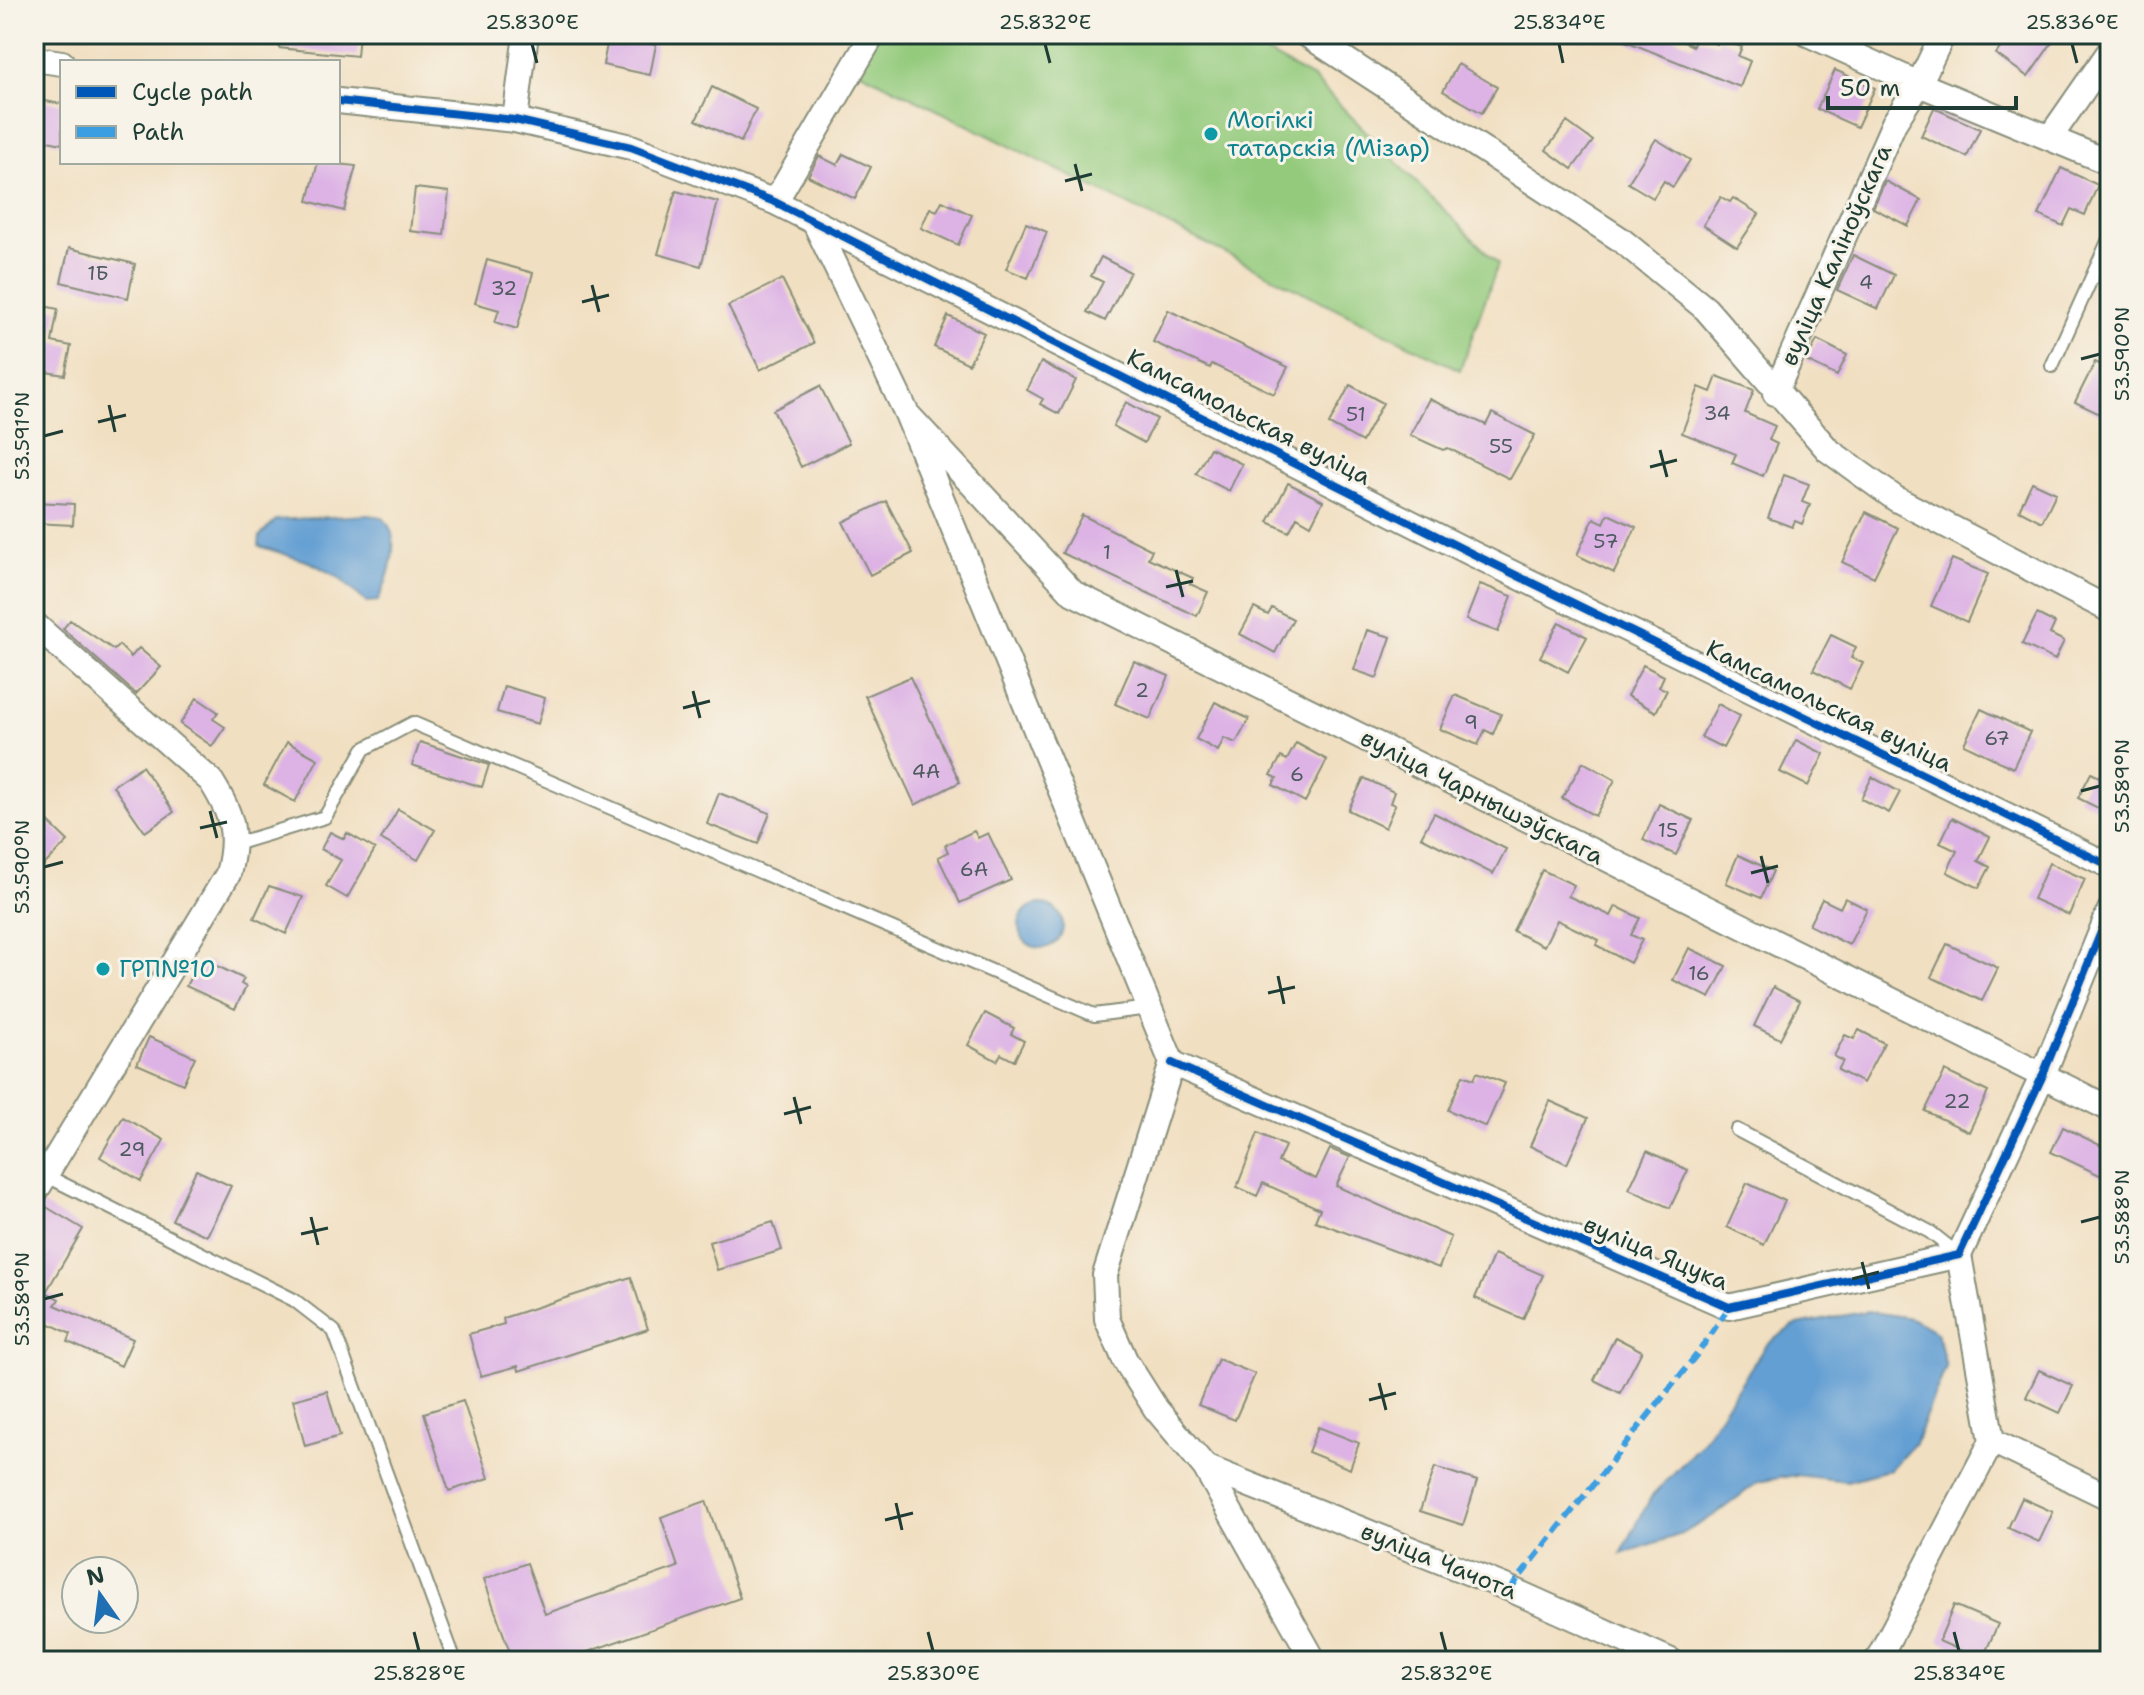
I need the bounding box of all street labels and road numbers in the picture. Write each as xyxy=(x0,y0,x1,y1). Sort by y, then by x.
street label: вуліца Каліноўскага xyxy=(1773,139,1899,371)
street label: Камсамольская вуліца xyxy=(1121,341,1377,493)
street label: Камсамольская вуліца xyxy=(1701,632,1957,780)
street label: вуліца Чарнышэўскага xyxy=(1355,722,1609,872)
street label: вуліца Яцука xyxy=(1579,1208,1733,1298)
street label: вуліца Чачота xyxy=(1356,1515,1522,1607)

